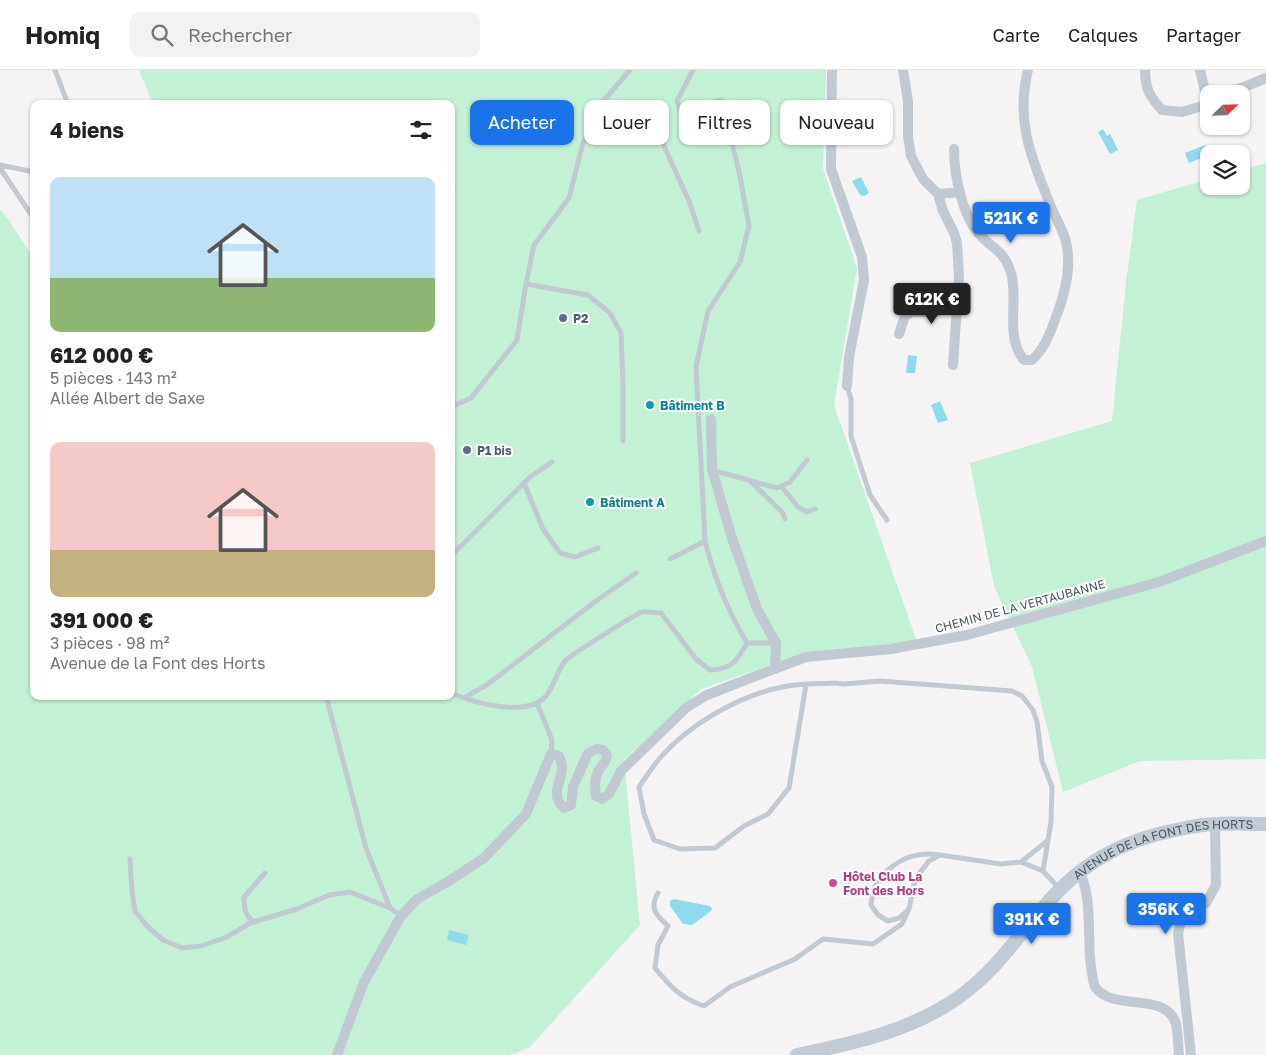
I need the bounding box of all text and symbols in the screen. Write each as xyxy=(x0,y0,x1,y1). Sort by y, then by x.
search box xyxy=(130,12,480,57)
text: Homiq xyxy=(25,20,100,49)
icon: search xyxy=(148,21,176,49)
text: Rechercher xyxy=(188,23,293,46)
text: Carte xyxy=(993,24,1040,46)
text: Calques xyxy=(1068,24,1138,46)
text: Partager xyxy=(1166,24,1241,46)
north arrow xyxy=(1200,85,1250,135)
map controls xyxy=(1200,85,1250,195)
chip: Acheter xyxy=(470,100,574,145)
chip: Louer xyxy=(584,100,669,145)
chip: Filtres xyxy=(679,100,770,145)
chip: Nouveau xyxy=(780,100,893,145)
icon: filters xyxy=(407,116,435,144)
text: 4 biens xyxy=(50,117,124,143)
button: layers xyxy=(1200,145,1250,195)
pin: 521K € xyxy=(970,202,1052,244)
text: 521K € xyxy=(984,208,1038,228)
icon: home xyxy=(198,210,288,300)
pin: 612K € xyxy=(891,282,973,325)
text: 612K € xyxy=(904,289,960,309)
place label: P2 xyxy=(573,311,588,326)
marker: P2 xyxy=(557,312,569,324)
text: 612 000 € xyxy=(50,342,153,368)
text: 5 pièces · 143 m² xyxy=(50,368,177,388)
text: Allée Albert de Saxe xyxy=(50,388,205,408)
place label: Bâtiment B xyxy=(660,398,725,413)
marker: Bâtiment B xyxy=(644,399,656,411)
place label: P1 bis xyxy=(477,443,512,458)
marker: P1 bis xyxy=(461,444,473,456)
icon: home xyxy=(198,475,288,565)
place label: Bâtiment A xyxy=(600,495,665,510)
marker: Bâtiment A xyxy=(584,496,596,508)
street label: CHEMIN DE LA VERTAUBANNE xyxy=(933,576,1107,636)
text: 391 000 € xyxy=(50,607,153,633)
text: 3 pièces · 98 m² xyxy=(50,633,169,653)
text: Avenue de la Font des Horts xyxy=(50,653,266,673)
street label: AVENUE DE LA FONT DES HORTS xyxy=(1070,816,1254,882)
place label: Hôtel Club La Font des Hors xyxy=(843,869,924,898)
marker: Hôtel Club La Font des Hors xyxy=(827,877,839,889)
pin: 356K € xyxy=(1125,892,1207,935)
text: 356K € xyxy=(1138,899,1194,919)
pin: 391K € xyxy=(991,902,1073,945)
text: 391K € xyxy=(1004,909,1060,929)

